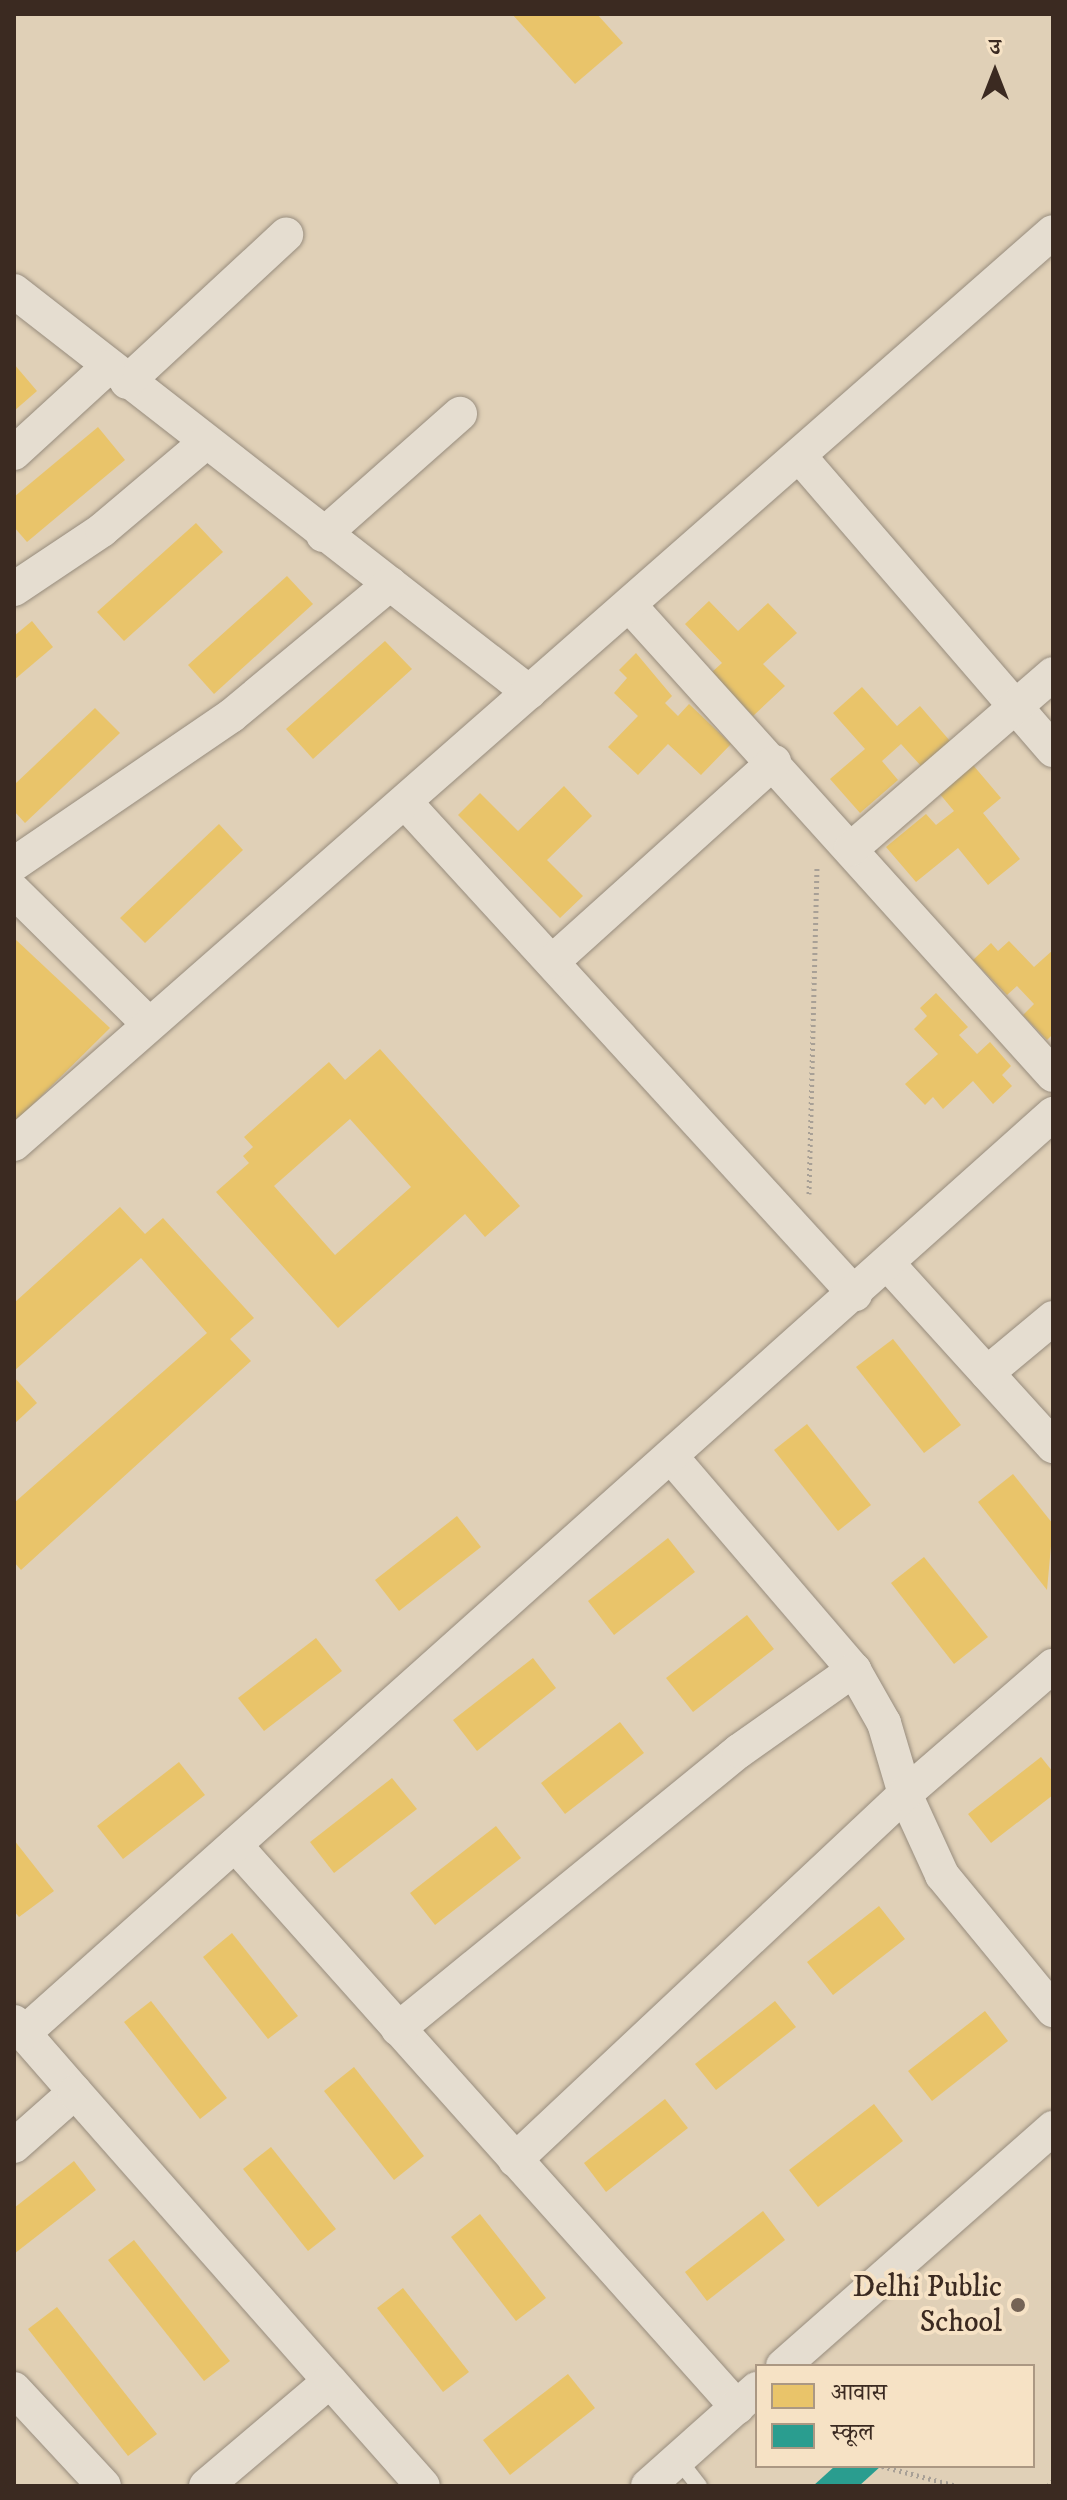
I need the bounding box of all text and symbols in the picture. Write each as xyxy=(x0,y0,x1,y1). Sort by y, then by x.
north arrow xyxy=(955,32,1035,112)
text: उ xyxy=(989,34,1001,61)
place label: Delhi Public School xyxy=(853,2270,1002,2340)
marker: Delhi Public School xyxy=(1009,2296,1027,2314)
legend xyxy=(755,2364,1035,2468)
text: आवास xyxy=(831,2378,887,2408)
text: स्कूल xyxy=(831,2418,874,2448)

